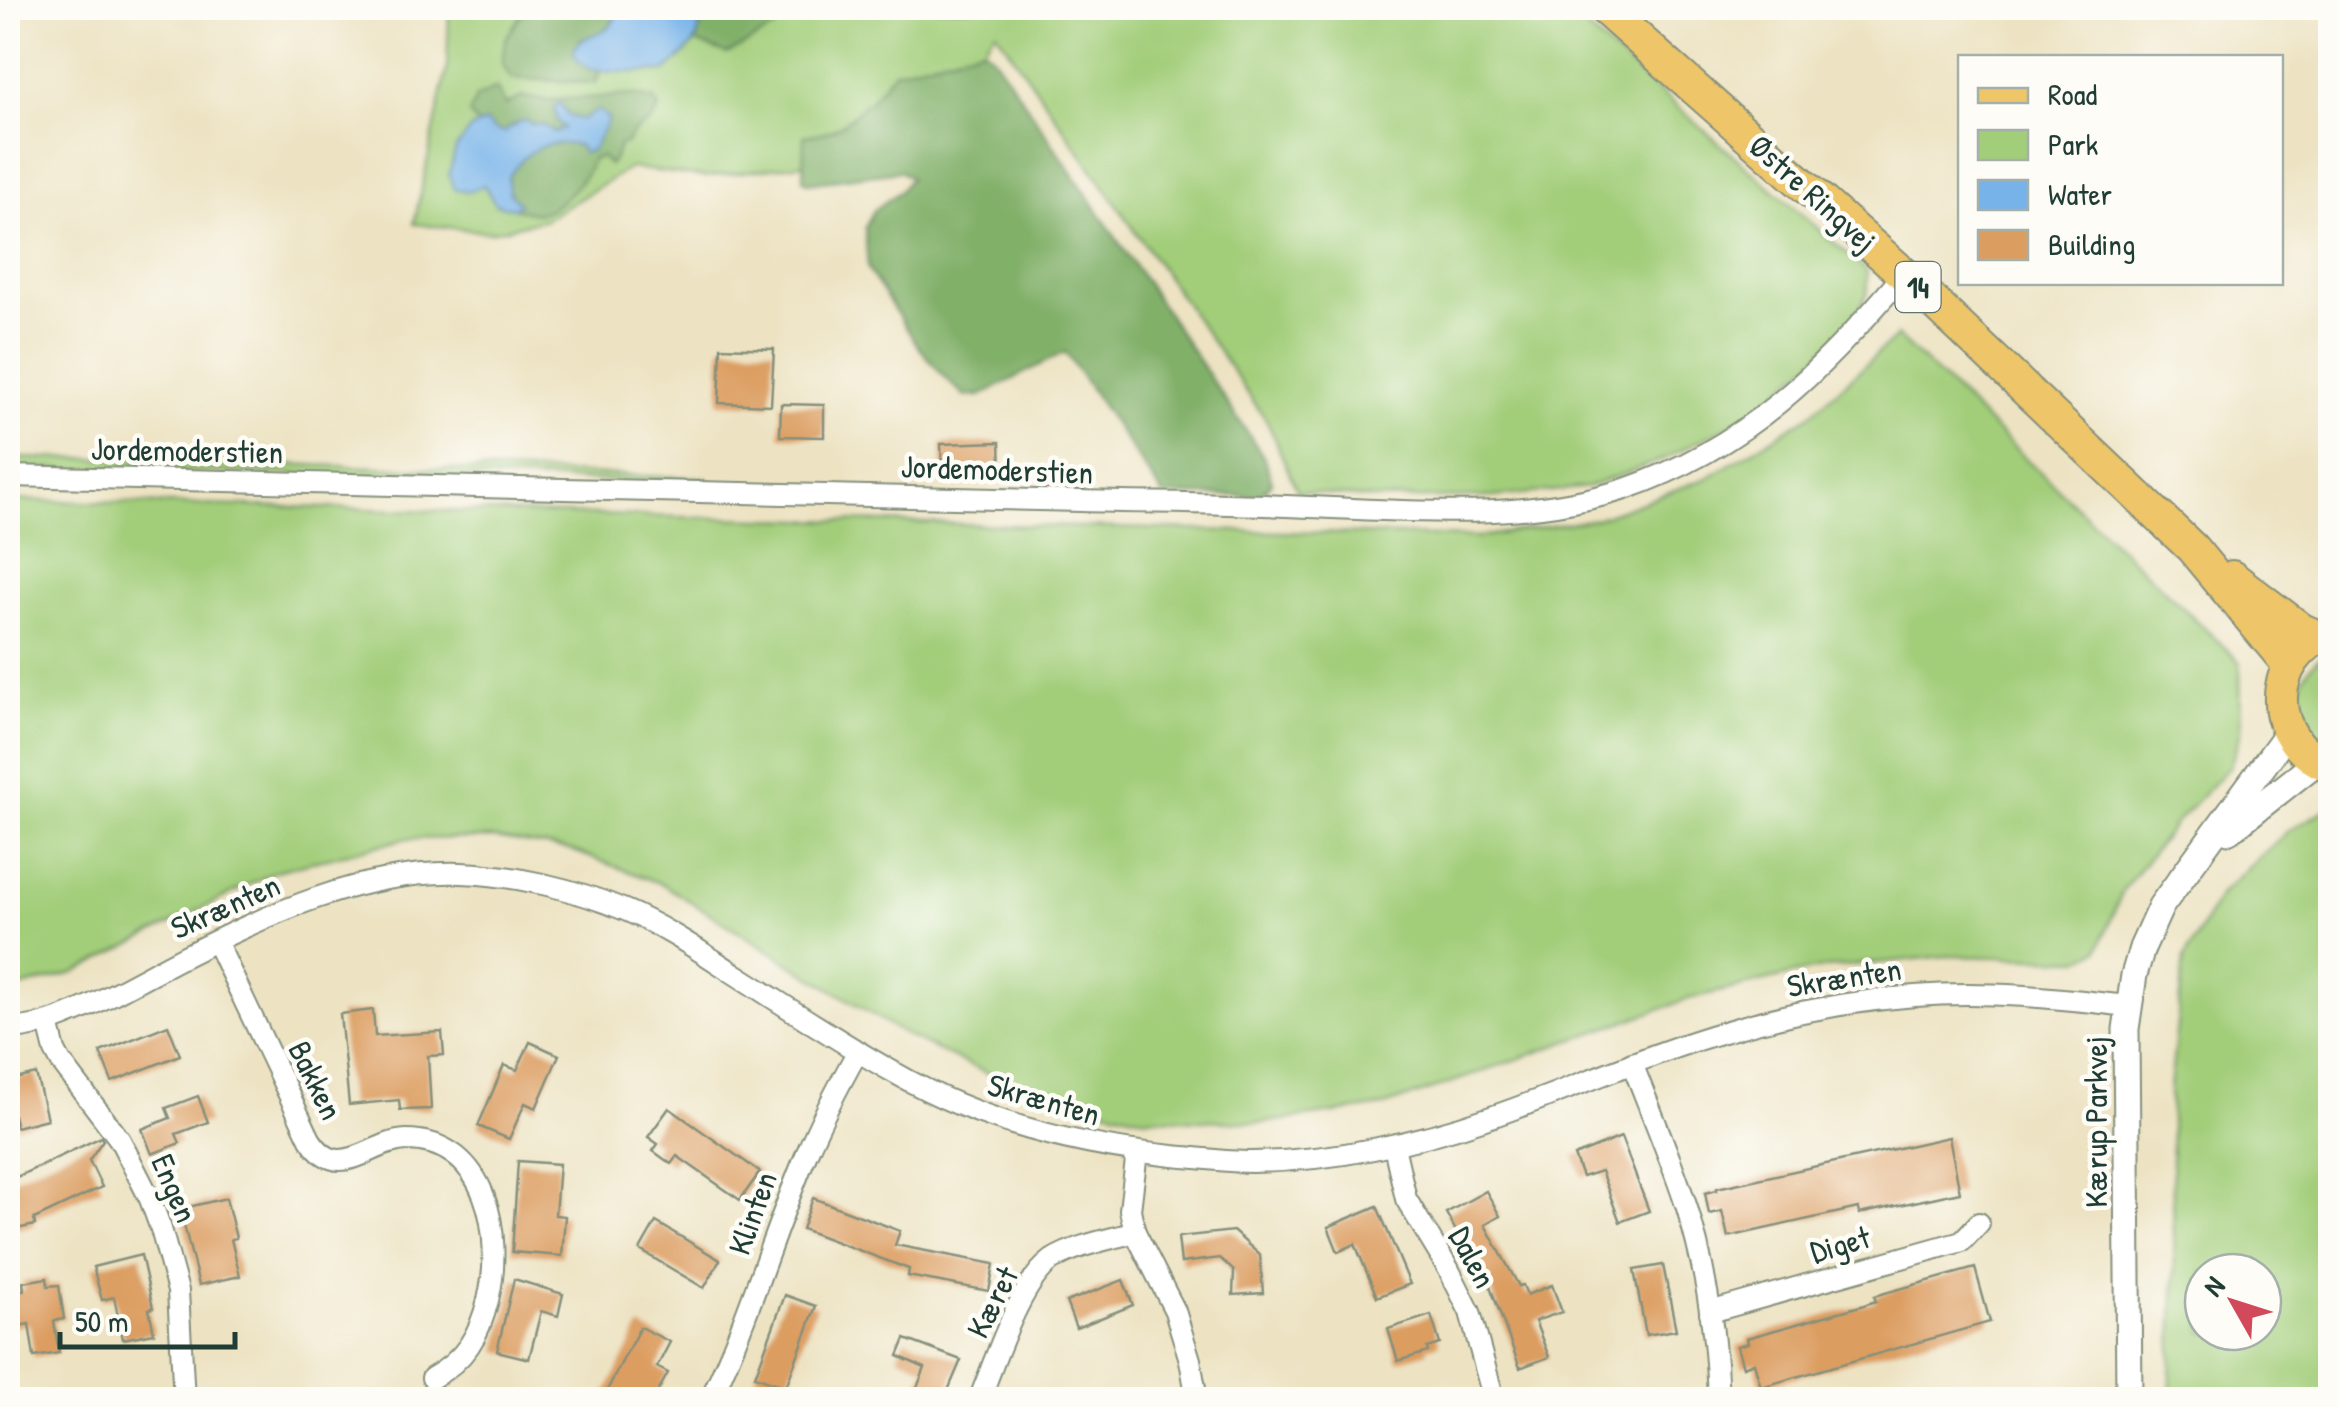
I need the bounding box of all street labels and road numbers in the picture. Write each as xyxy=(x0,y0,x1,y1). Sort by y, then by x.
street label: Østre Ringvej xyxy=(1740,124,1886,262)
road number: 14 xyxy=(1896,262,1940,312)
street label: Jordemoderstien xyxy=(91,427,283,473)
street label: Jordemoderstien xyxy=(900,444,1094,494)
street label: Skrænten xyxy=(164,863,286,949)
street label: Skrænten xyxy=(1784,947,1904,1007)
street label: Bakken xyxy=(279,1033,353,1127)
street label: Kærup Parkvej xyxy=(2074,1036,2117,1208)
street label: Skrænten xyxy=(983,1063,1105,1135)
street label: Engen xyxy=(142,1147,208,1229)
street label: Klinten xyxy=(717,1166,787,1260)
street label: Diget xyxy=(1805,1215,1876,1273)
street label: Dalen xyxy=(1439,1219,1507,1295)
street label: Kæret xyxy=(956,1258,1029,1345)

